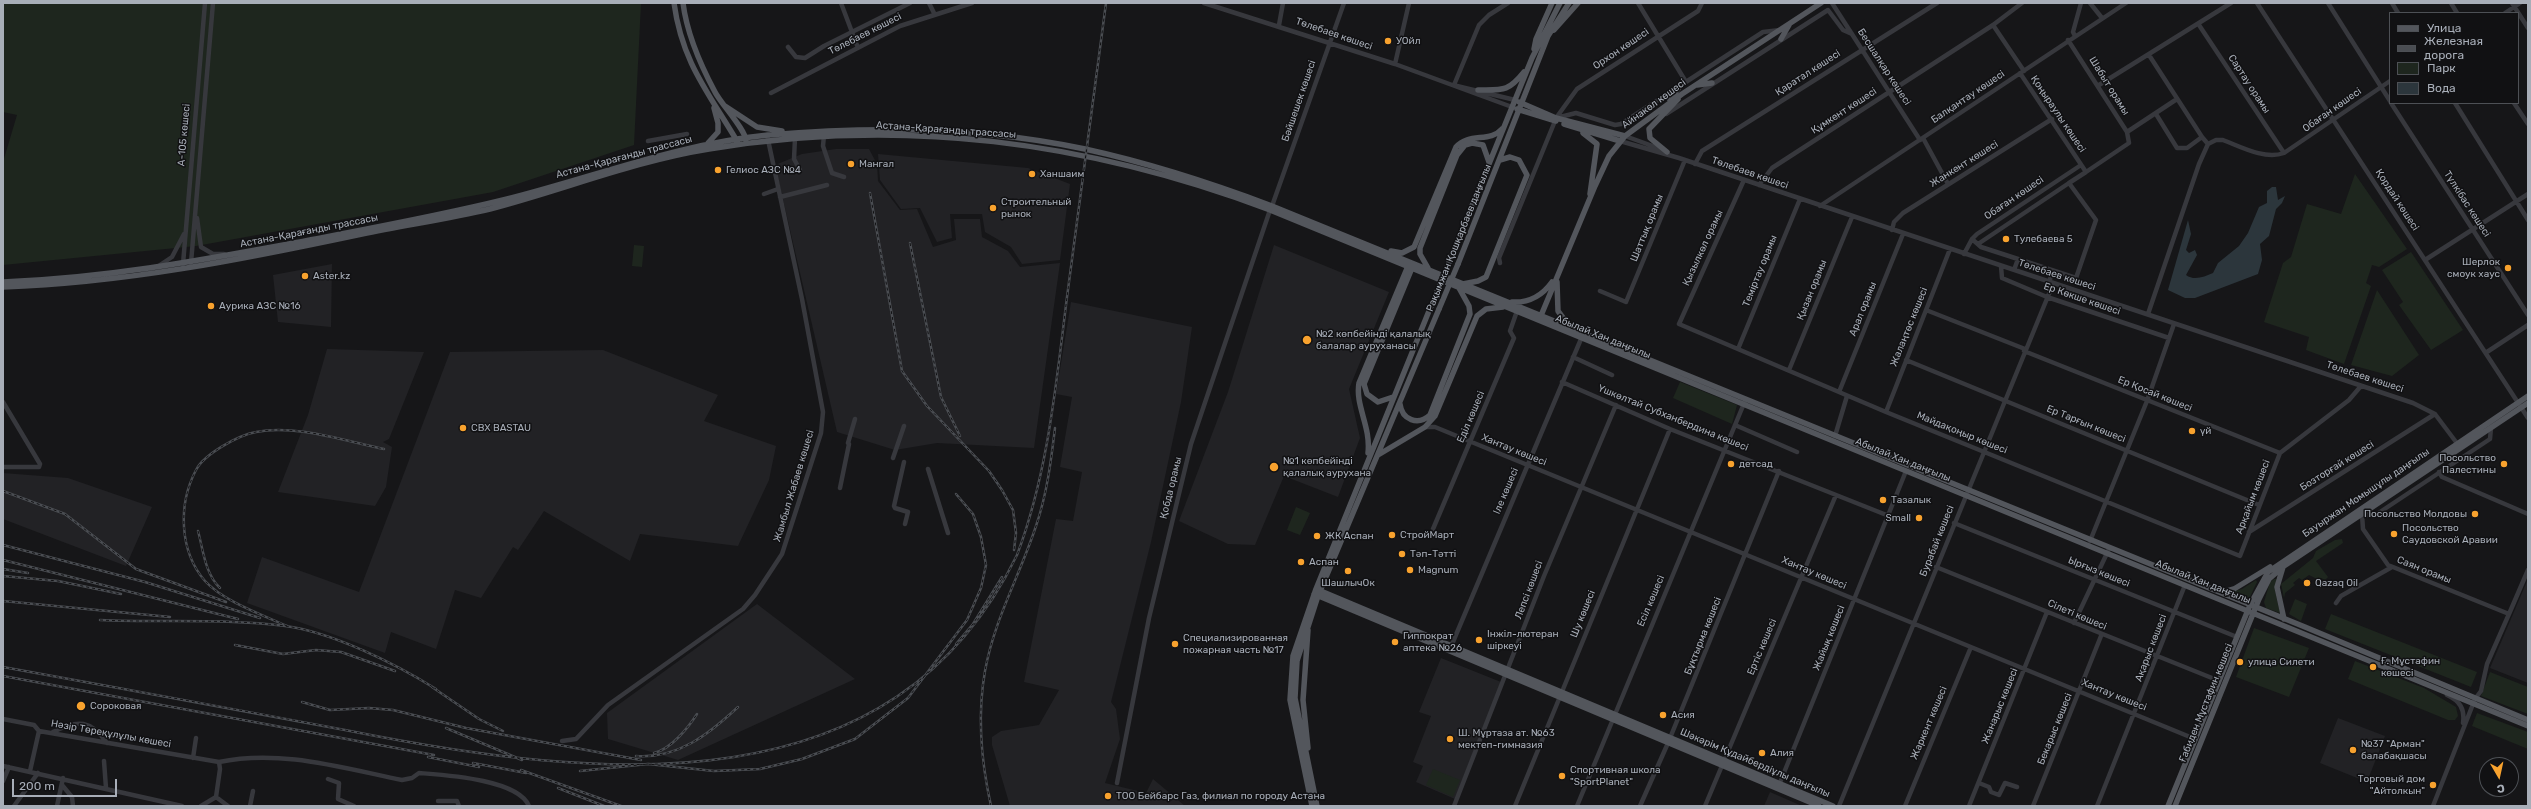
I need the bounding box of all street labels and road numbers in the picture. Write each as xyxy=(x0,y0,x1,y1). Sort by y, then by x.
street label: Төлебаев көшесі xyxy=(826,10,904,58)
street label: Төлебаев көшесі xyxy=(1294,15,1374,53)
street label: Орхон көшесі xyxy=(1591,26,1651,72)
street label: Бесшалқар көшесі xyxy=(1855,27,1913,107)
street label: Қаратал көшесі xyxy=(1773,48,1843,98)
street label: Сартау орамы xyxy=(2225,52,2273,116)
street label: Шабыт орамы xyxy=(2086,55,2132,117)
street label: Бәйшешек көшесі xyxy=(1279,59,1319,143)
street label: Балқантау көшесі xyxy=(1929,68,2007,126)
street label: Қоңыраулы көшесі xyxy=(2028,73,2088,155)
street label: Айнакөл көшесі xyxy=(1620,77,1688,131)
street label: Құмкент көшесі xyxy=(1809,85,1879,137)
street label: Обаған көшесі xyxy=(2300,85,2364,135)
street label: А-105 көшесі xyxy=(175,103,193,167)
street label: Астана-Қарағанды трассасы xyxy=(876,119,1016,141)
street label: Астана-Қарағанды трассасы xyxy=(555,133,693,181)
street label: Жанкент көшесі xyxy=(1928,138,2000,190)
street label: Төлебаев көшесі xyxy=(1710,154,1790,192)
street label: Рақымжан Қошқарбаев даңғылы xyxy=(1424,163,1494,313)
street label: Қордай көшесі xyxy=(2373,167,2421,233)
street label: Түлкібас көшесі xyxy=(2441,169,2493,239)
street label: Обаған көшесі xyxy=(1982,174,2046,222)
street label: Шаттық орамы xyxy=(1628,193,1666,263)
street label: Қызылкөл орамы xyxy=(1680,208,1726,288)
street label: Астана-Қарағанды трассасы xyxy=(239,212,379,250)
street label: Теміртау орамы xyxy=(1740,233,1780,309)
street label: Төлебаев көшесі xyxy=(2017,257,2097,293)
street label: Қызан орамы xyxy=(1794,258,1830,322)
street label: Арал орамы xyxy=(1847,280,1879,338)
street label: Ер Көкше көшесі xyxy=(2042,280,2122,318)
street label: Жалаңтөс көшесі xyxy=(1888,286,1930,368)
street label: Абылай Хан даңғылы xyxy=(1554,312,1652,362)
street label: Төлебаев көшесі xyxy=(2325,359,2405,395)
street label: Ер Қосай көшесі xyxy=(2116,374,2194,414)
street label: Үшкөлтай Субханбердина көшесі xyxy=(1596,382,1750,454)
street label: Еділ көшесі xyxy=(1455,389,1487,445)
street label: Ер Тарғын көшесі xyxy=(2045,403,2127,445)
street label: Майдақоңыр көшесі xyxy=(1915,409,2009,457)
street label: Жамбыл Жабаев көшесі xyxy=(771,429,817,543)
street label: Хантау көшесі xyxy=(1480,432,1548,468)
street label: Абылай Хан даңғылы xyxy=(1854,435,1952,485)
street label: Бозторғай көшесі xyxy=(2298,438,2376,494)
street label: Бауыржан Момышұлы даңғылы xyxy=(2300,446,2432,540)
street label: Қобда орамы xyxy=(1158,456,1184,520)
street label: Арқайым көшесі xyxy=(2233,458,2273,536)
street label: Іле көшесі xyxy=(1491,466,1521,516)
street label: Бурабай көшесі xyxy=(1917,504,1957,578)
street label: Хантау көшесі xyxy=(1780,554,1848,592)
street label: Ырғыз көшесі xyxy=(2066,554,2132,590)
street label: Саян орамы xyxy=(2395,554,2453,586)
street label: Абылай Хан даңғылы xyxy=(2154,557,2252,607)
street label: Лепсі көшесі xyxy=(1512,559,1546,621)
street label: Есіл көшесі xyxy=(1635,573,1667,629)
street label: Шу көшесі xyxy=(1568,589,1598,639)
street label: Бұқтырма көшесі xyxy=(1682,595,1724,677)
street label: Сілеті көшесі xyxy=(2046,597,2108,633)
street label: Жайық көшесі xyxy=(1810,604,1848,672)
street label: Ақарыс көшесі xyxy=(2133,613,2169,683)
street label: Ертіс көшесі xyxy=(1745,617,1779,677)
street label: Ғабиден Мұстафин көшесі xyxy=(2177,642,2235,764)
street label: Жанарыс көшесі xyxy=(1979,666,2021,746)
street label: Хантау көшесі xyxy=(2080,677,2148,713)
street label: Жаркент көшесі xyxy=(1908,685,1950,761)
street label: Бекарыс көшесі xyxy=(2035,691,2075,767)
street label: Нәзір Төреқұлұлы көшесі xyxy=(50,718,172,750)
street label: Шәкәрім Құдайбердіұлы даңғылы xyxy=(1678,726,1832,800)

